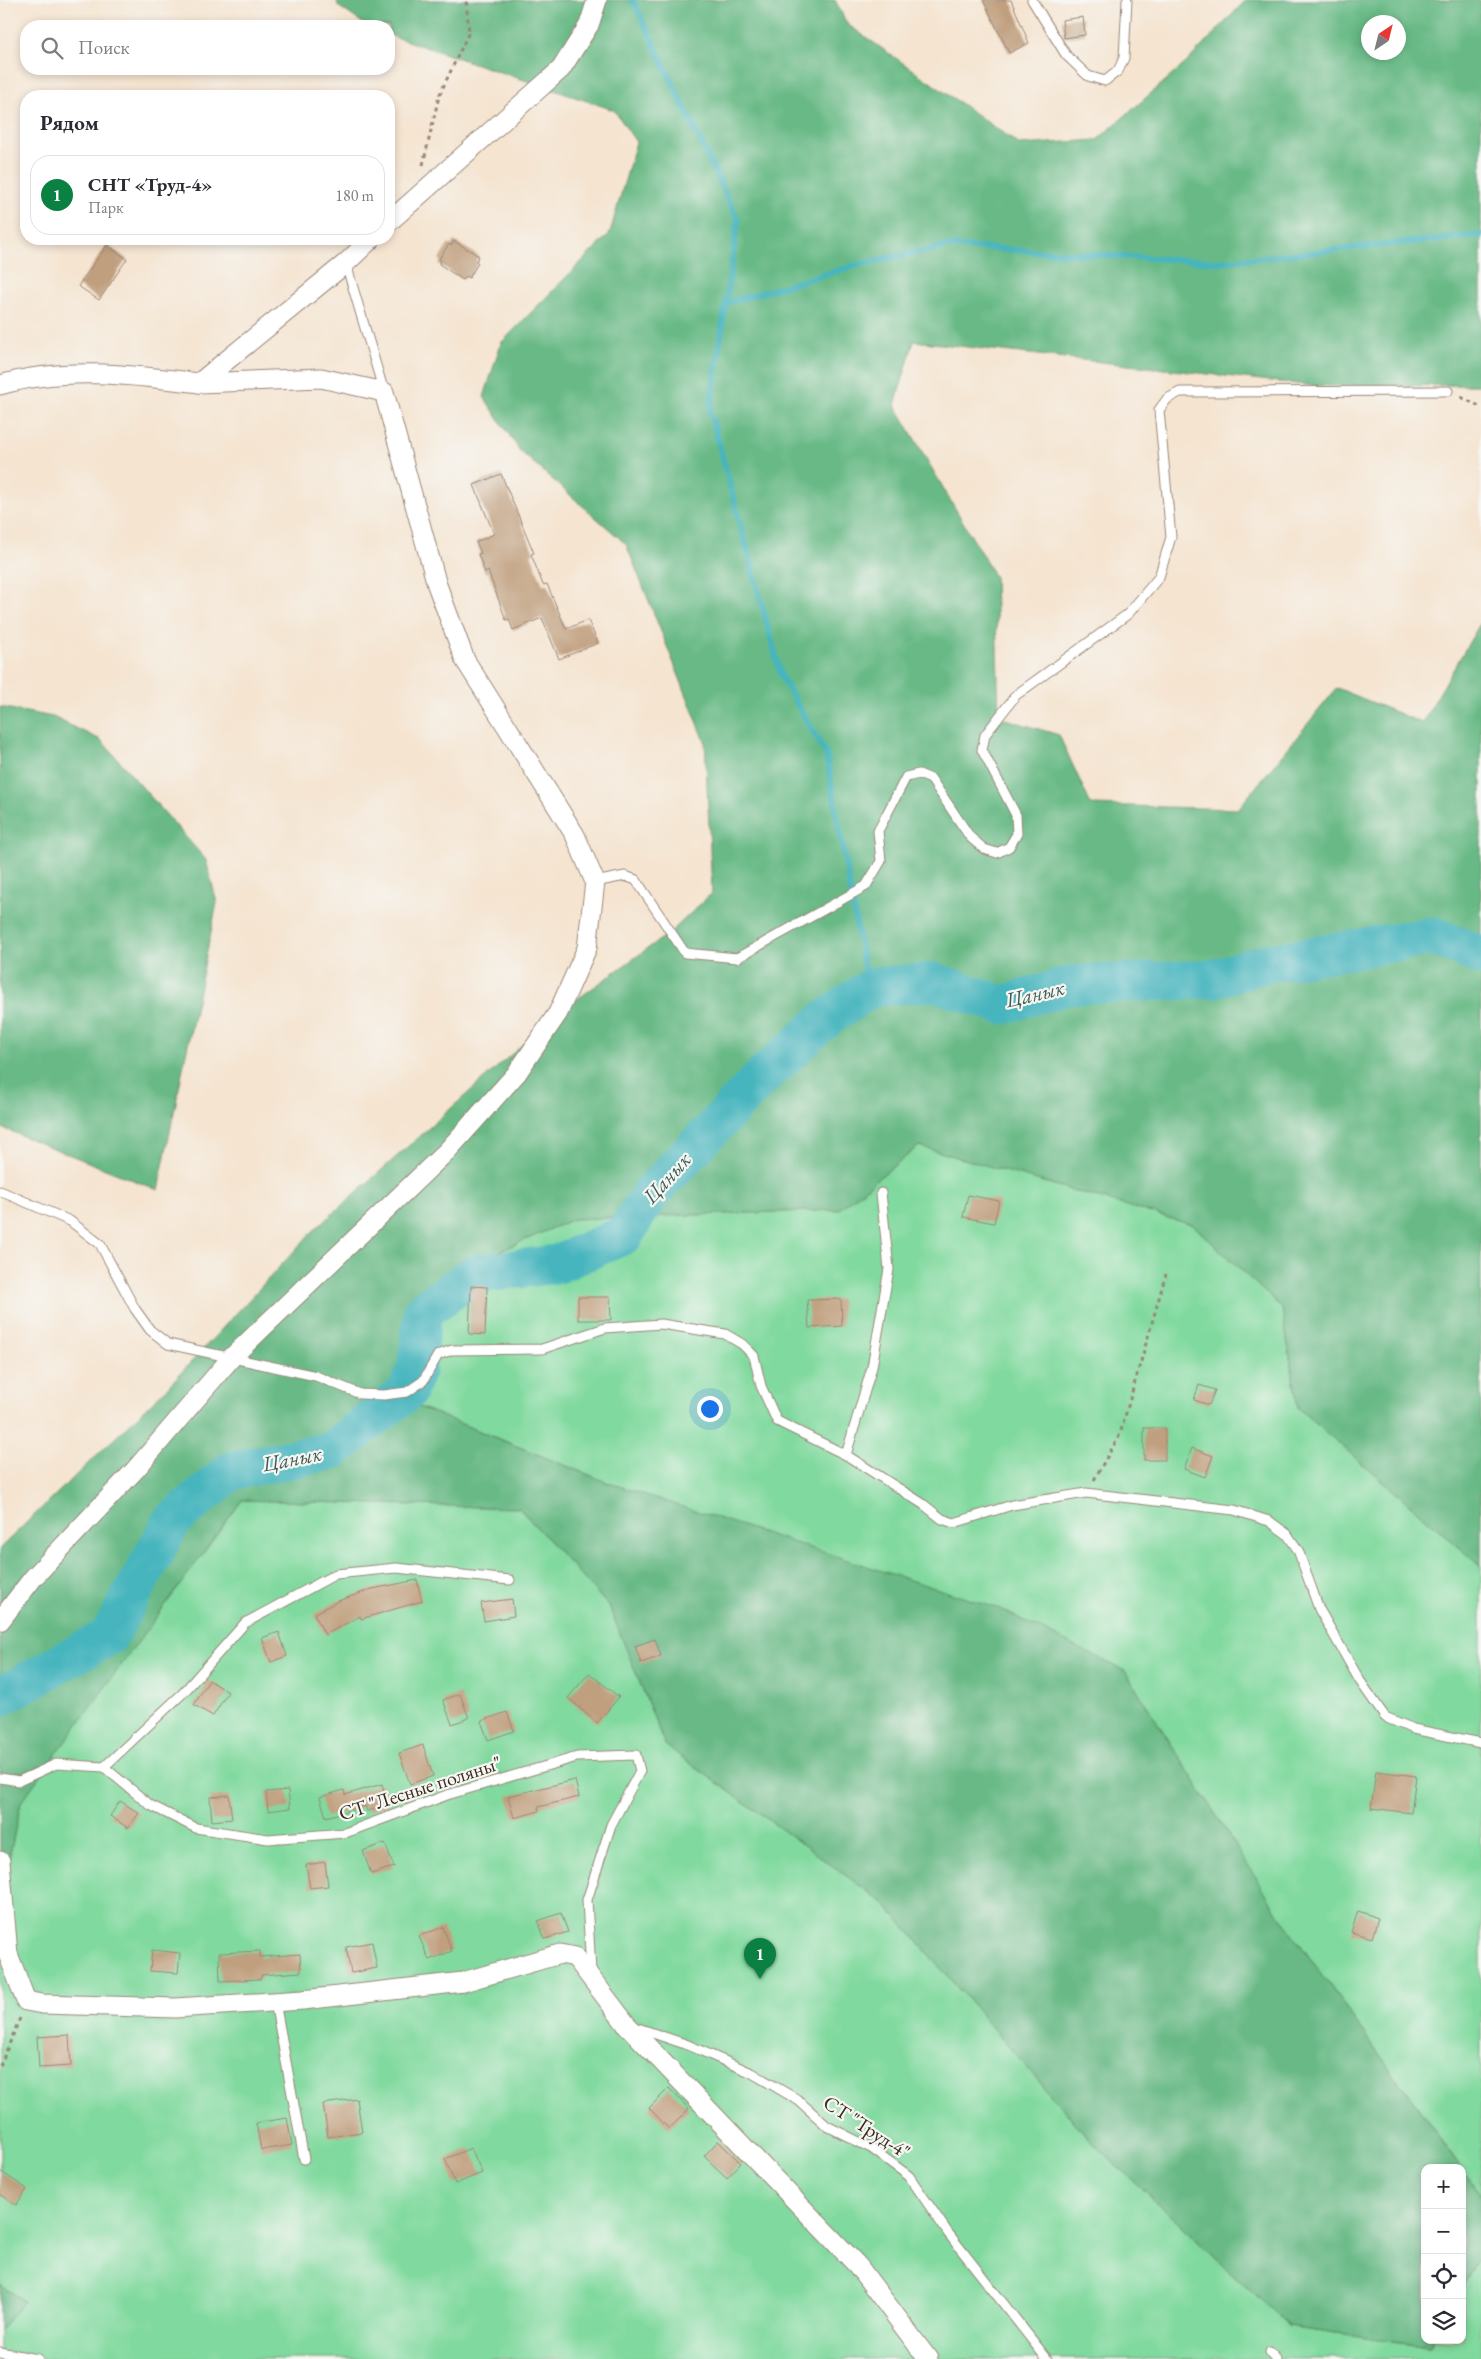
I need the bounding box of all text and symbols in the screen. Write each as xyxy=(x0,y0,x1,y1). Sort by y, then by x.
north arrow xyxy=(1361,15,1406,60)
search box xyxy=(20,20,395,75)
icon: search xyxy=(38,34,66,62)
text: Поиск xyxy=(78,35,130,60)
text: Рядом xyxy=(40,109,99,136)
text: СНТ «Труд-4» xyxy=(88,172,212,197)
text: 1 xyxy=(53,185,61,206)
text: 180 m xyxy=(335,185,374,206)
text: Парк xyxy=(88,197,124,218)
water label: Цанык xyxy=(1002,973,1068,1014)
water label: Цанык xyxy=(636,1146,697,1210)
your location xyxy=(697,1396,723,1422)
water label: Цанык xyxy=(259,1439,325,1478)
street label: СТ "Лесные поляны" xyxy=(335,1749,505,1827)
pin: 1 xyxy=(744,1938,776,1979)
street label: СТ "Труд-4" xyxy=(819,2089,915,2165)
map controls xyxy=(1421,2164,1466,2344)
button: + xyxy=(1421,2164,1466,2209)
button: − xyxy=(1421,2209,1466,2254)
button: locate xyxy=(1421,2254,1466,2299)
button: layers xyxy=(1421,2299,1466,2344)

